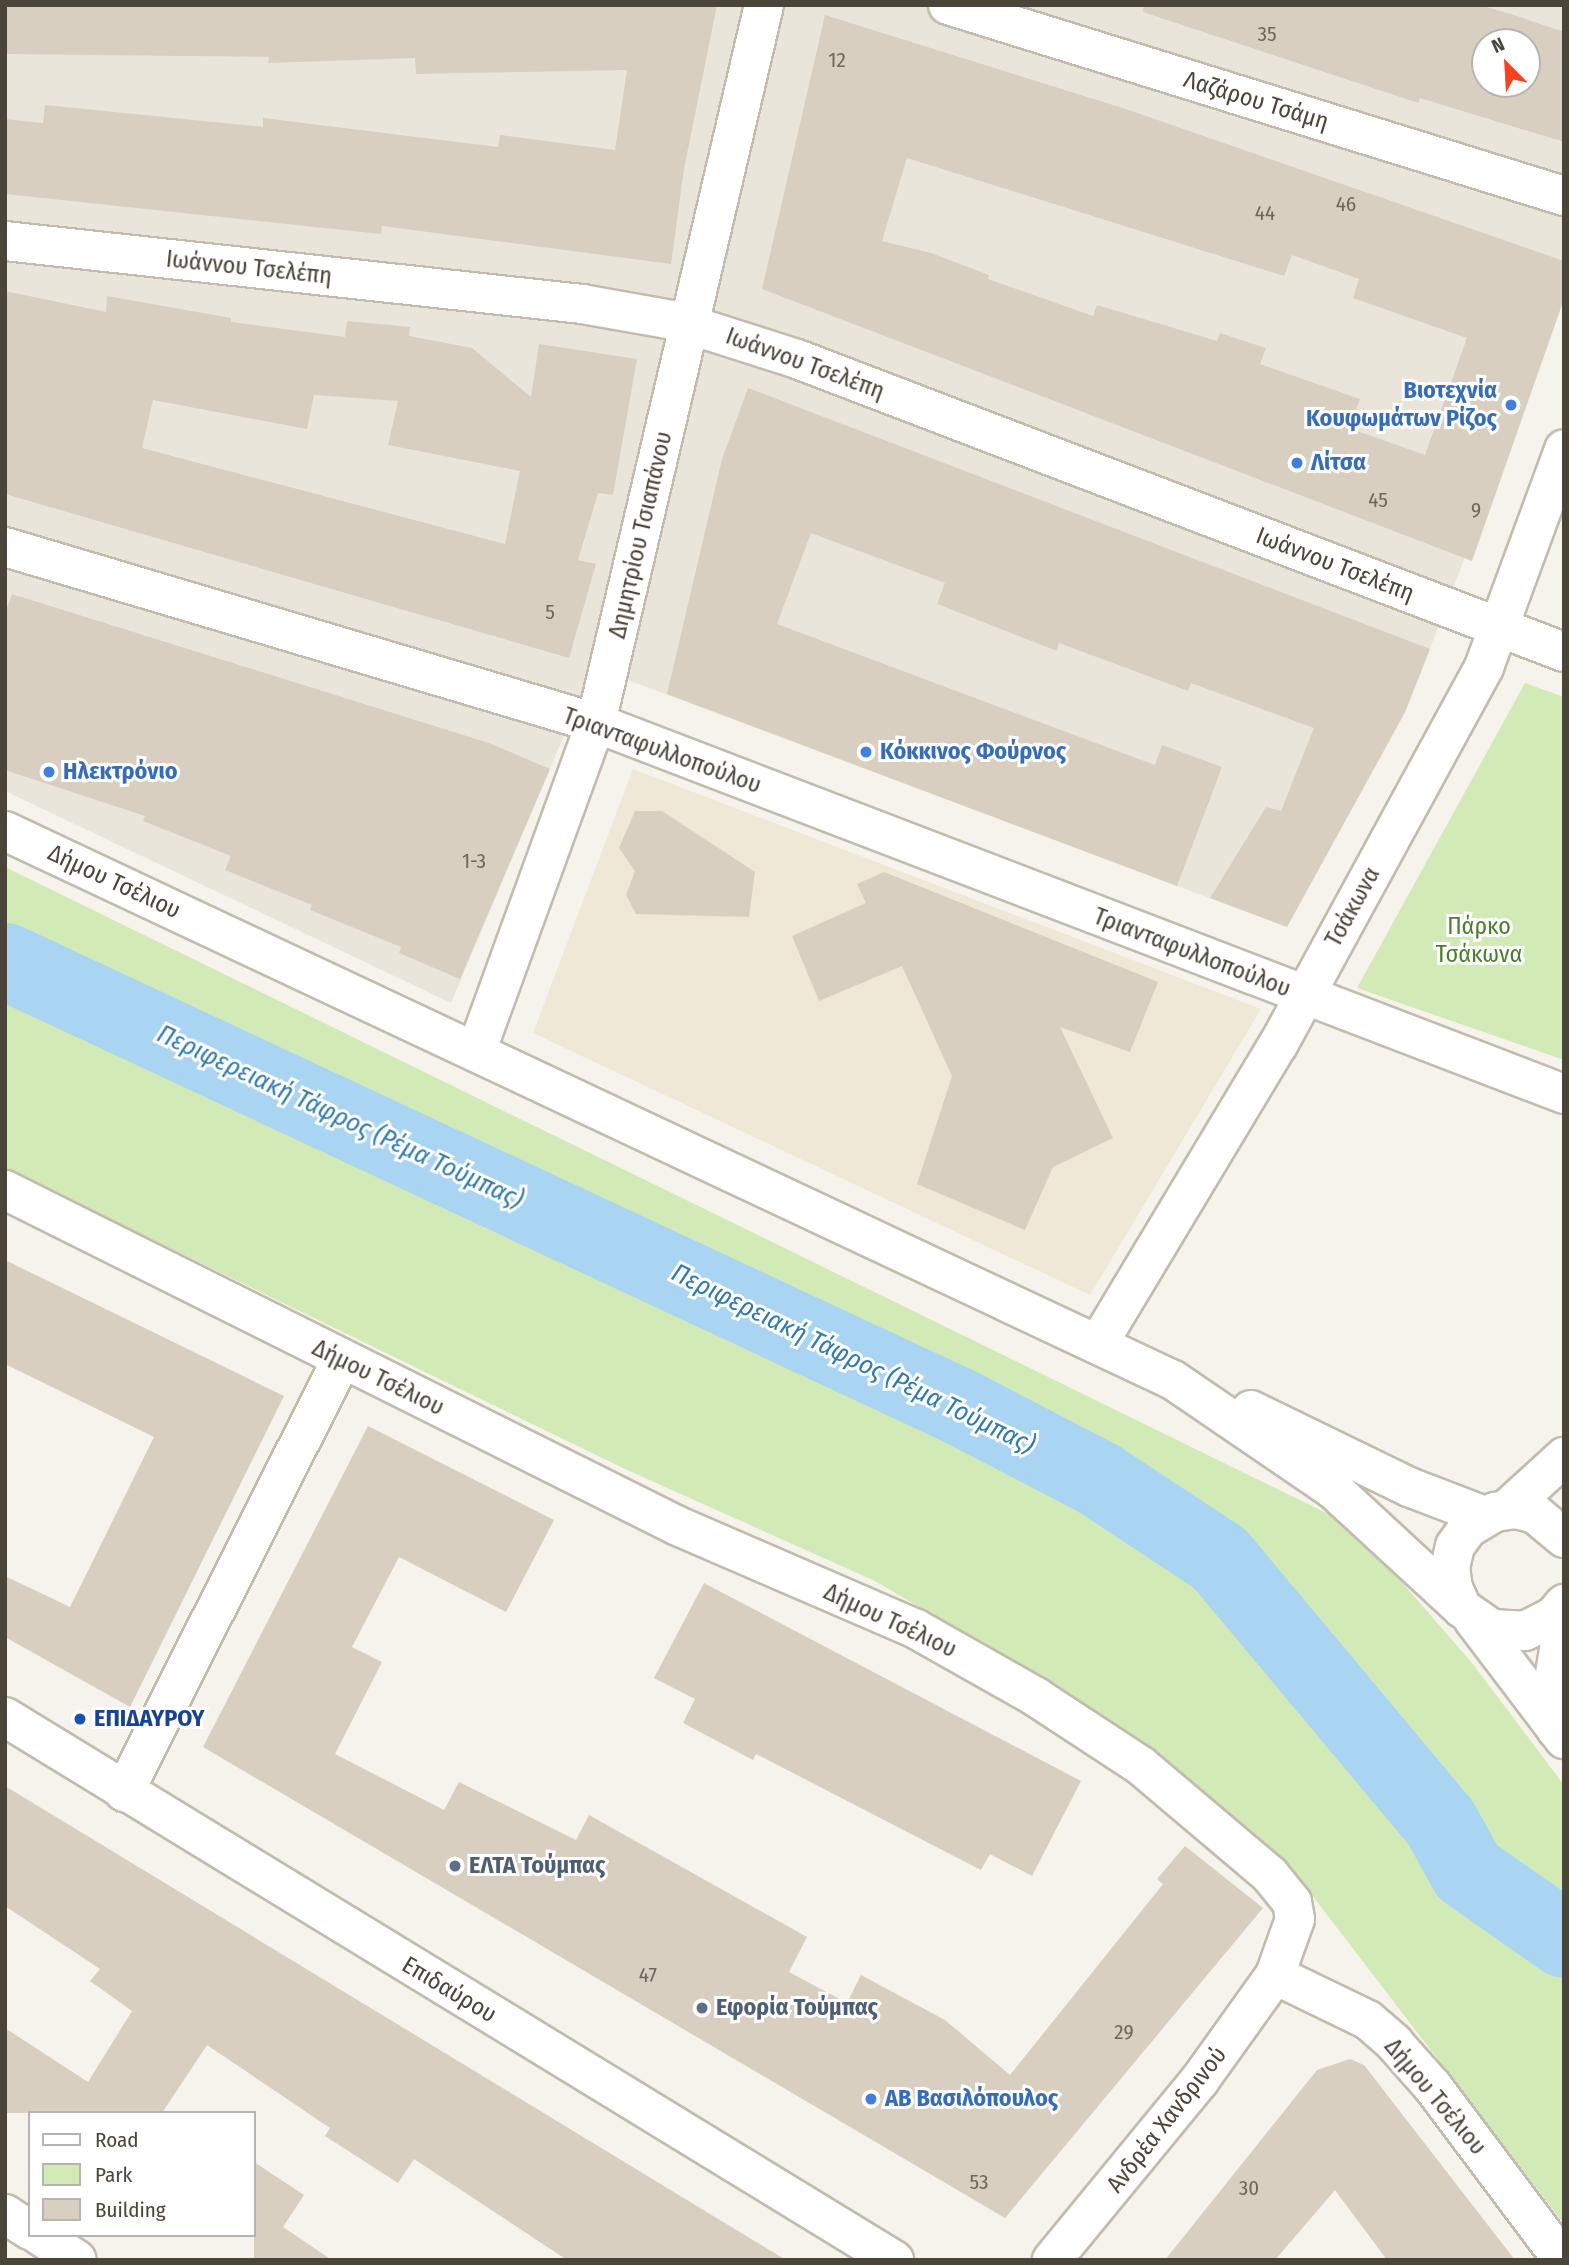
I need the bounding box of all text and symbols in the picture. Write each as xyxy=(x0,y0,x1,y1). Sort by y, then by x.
house number: 35 xyxy=(1257,21,1277,47)
north arrow xyxy=(1471,28,1541,98)
text: N xyxy=(1488,32,1508,58)
house number: 12 xyxy=(828,47,846,73)
street label: Λαζάρου Τσάμη xyxy=(1180,65,1332,137)
house number: 46 xyxy=(1336,191,1356,217)
house number: 44 xyxy=(1255,200,1275,226)
street label: Ιωάννου Τσελέπη xyxy=(165,245,333,291)
street label: Ιωάννου Τσελέπη xyxy=(722,322,888,406)
place label: Βιοτεχνία Κουφωμάτων Ρίζος xyxy=(1306,377,1497,433)
marker: Βιοτεχνία Κουφωμάτων Ρίζος xyxy=(1503,397,1519,413)
street label: Δημητρίου Τσιαπάνου xyxy=(603,429,679,641)
place label: Λίτσα xyxy=(1311,449,1366,477)
marker: Λίτσα xyxy=(1289,455,1305,471)
house number: 45 xyxy=(1368,487,1388,513)
house number: 9 xyxy=(1471,497,1481,523)
street label: Ιωάννου Τσελέπη xyxy=(1252,522,1418,608)
house number: 5 xyxy=(545,599,555,625)
street label: Τριανταφυλλοπούλου xyxy=(559,702,765,800)
place label: Κόκκινος Φούρνος xyxy=(880,738,1066,766)
marker: Κόκκινος Φούρνος xyxy=(858,744,874,760)
place label: Ηλεκτρόνιο xyxy=(63,758,177,786)
marker: Ηλεκτρόνιο xyxy=(41,764,57,780)
street label: Δήμου Τσέλιου xyxy=(43,839,185,925)
house number: 1-3 xyxy=(462,848,486,874)
street label: Τσάκωνα xyxy=(1319,862,1387,952)
street label: Τριανταφυλλοπούλου xyxy=(1089,902,1295,1004)
park label: Πάρκο Τσάκωνα xyxy=(1436,913,1522,969)
water label: Περιφερειακή Τάφρος (Ρέμα Τούμπας) xyxy=(152,1018,528,1216)
water label: Περιφερειακή Τάφρος (Ρέμα Τούμπας) xyxy=(666,1257,1040,1461)
street label: Δήμου Τσέλιου xyxy=(307,1334,449,1422)
street label: Δήμου Τσέλιου xyxy=(819,1578,961,1664)
place label: ΕΠΙΔΑΥΡΟΥ xyxy=(94,1705,204,1733)
marker: ΕΠΙΔΑΥΡΟΥ xyxy=(72,1711,88,1727)
place label: ΕΛΤΑ Τούμπας xyxy=(469,1852,605,1880)
marker: ΕΛΤΑ Τούμπας xyxy=(447,1858,463,1874)
street label: Επιδαύρου xyxy=(397,1951,501,2029)
house number: 47 xyxy=(639,1962,657,1988)
place label: Εφορία Τούμπας xyxy=(716,1994,878,2022)
marker: Εφορία Τούμπας xyxy=(694,2000,710,2016)
house number: 29 xyxy=(1114,2019,1134,2045)
street label: Δήμου Τσέλιου xyxy=(1378,2033,1492,2161)
street label: Ανδρέα Χανδρινού xyxy=(1101,2041,1233,2199)
place label: ΑΒ Βασιλόπουλος xyxy=(885,2085,1058,2113)
marker: ΑΒ Βασιλόπουλος xyxy=(863,2091,879,2107)
legend xyxy=(28,2111,256,2237)
text: Road xyxy=(95,2127,139,2153)
text: Park xyxy=(95,2162,132,2188)
house number: 53 xyxy=(970,2169,988,2195)
house number: 30 xyxy=(1239,2175,1259,2201)
text: Building xyxy=(95,2197,166,2223)

